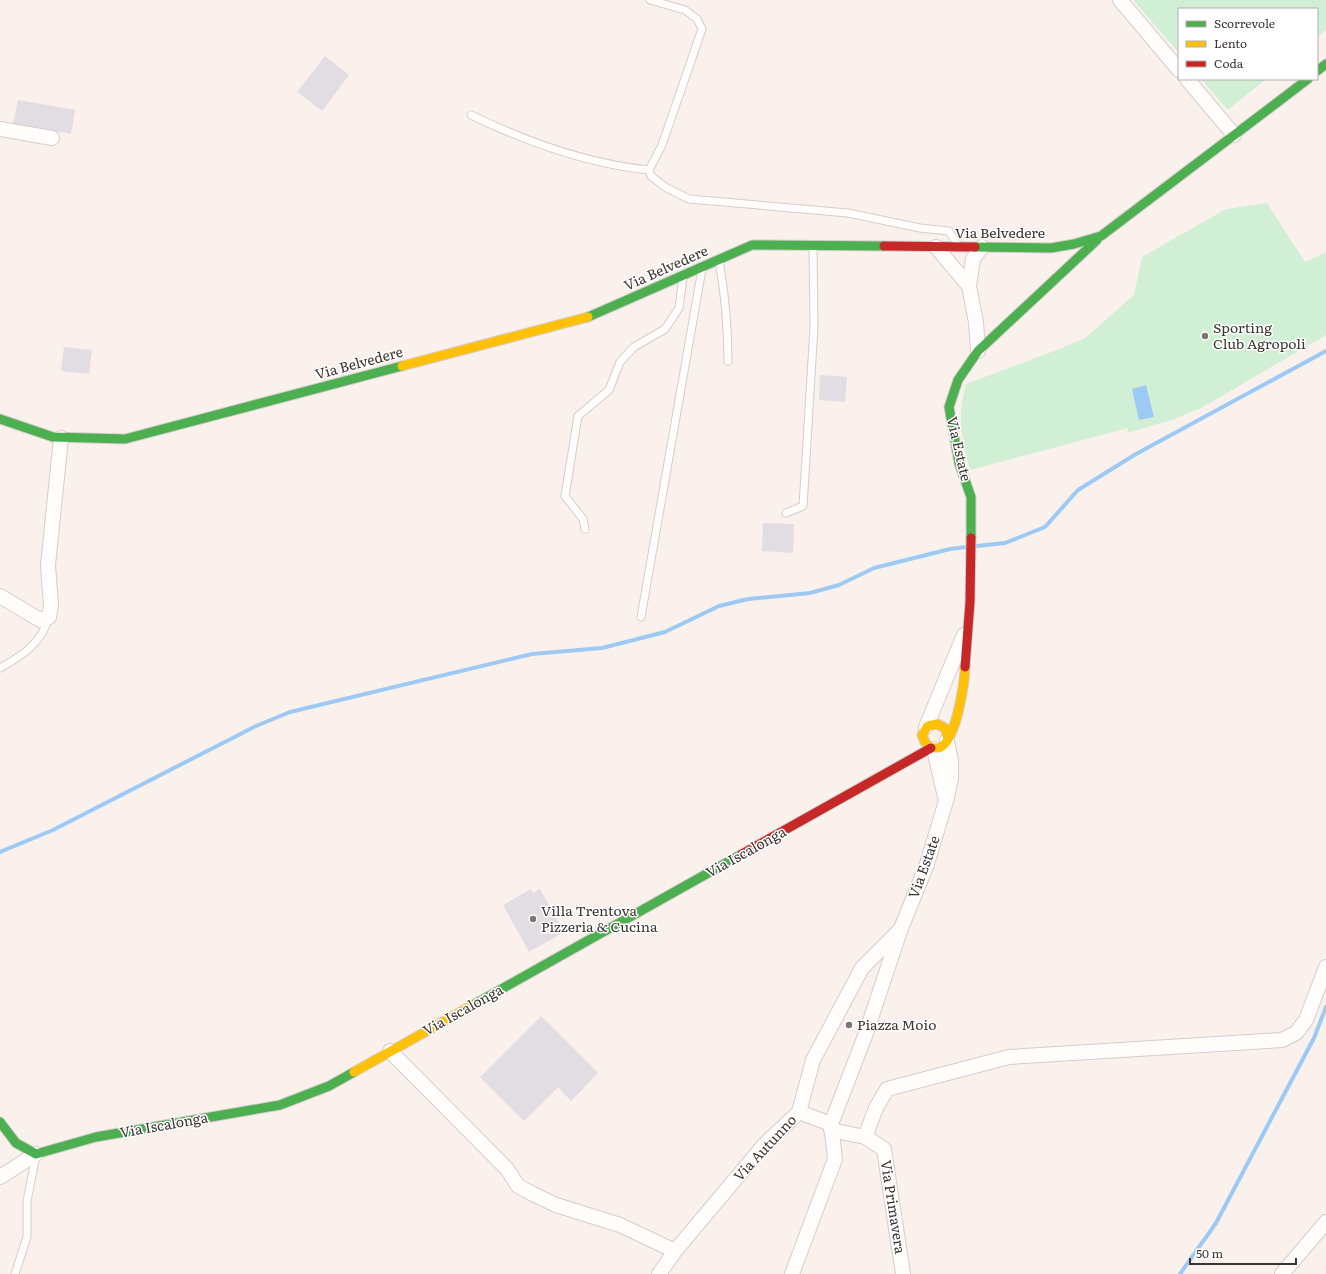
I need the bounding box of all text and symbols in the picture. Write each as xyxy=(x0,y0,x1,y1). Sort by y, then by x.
legend xyxy=(1178,8,1318,80)
text: Scorrevole xyxy=(1214,14,1275,32)
text: Lento xyxy=(1214,34,1247,52)
text: Coda xyxy=(1214,54,1244,72)
street label: Via Belvedere xyxy=(955,222,1045,242)
street label: Via Belvedere xyxy=(620,240,711,295)
place label: Sporting Club Agropoli xyxy=(1213,317,1306,353)
marker: Sporting Club Agropoli xyxy=(1200,331,1210,341)
street label: Via Belvedere xyxy=(313,341,405,383)
street label: Via Estate xyxy=(943,414,977,483)
street label: Via Iscalonga xyxy=(702,821,790,881)
street label: Via Estate xyxy=(902,832,944,901)
place label: Villa Trentova Pizzeria & Cucina xyxy=(541,900,658,936)
marker: Villa Trentova Pizzeria & Cucina xyxy=(528,914,538,924)
street label: Via Iscalonga xyxy=(419,979,507,1039)
place label: Piazza Moio xyxy=(857,1014,936,1034)
marker: Piazza Moio xyxy=(844,1020,854,1030)
street label: Via Iscalonga xyxy=(118,1106,210,1142)
street label: Via Autunno xyxy=(728,1110,800,1185)
street label: Via Primavera xyxy=(877,1159,911,1256)
scale bar xyxy=(1190,1240,1296,1266)
text: 50 m xyxy=(1196,1244,1223,1262)

